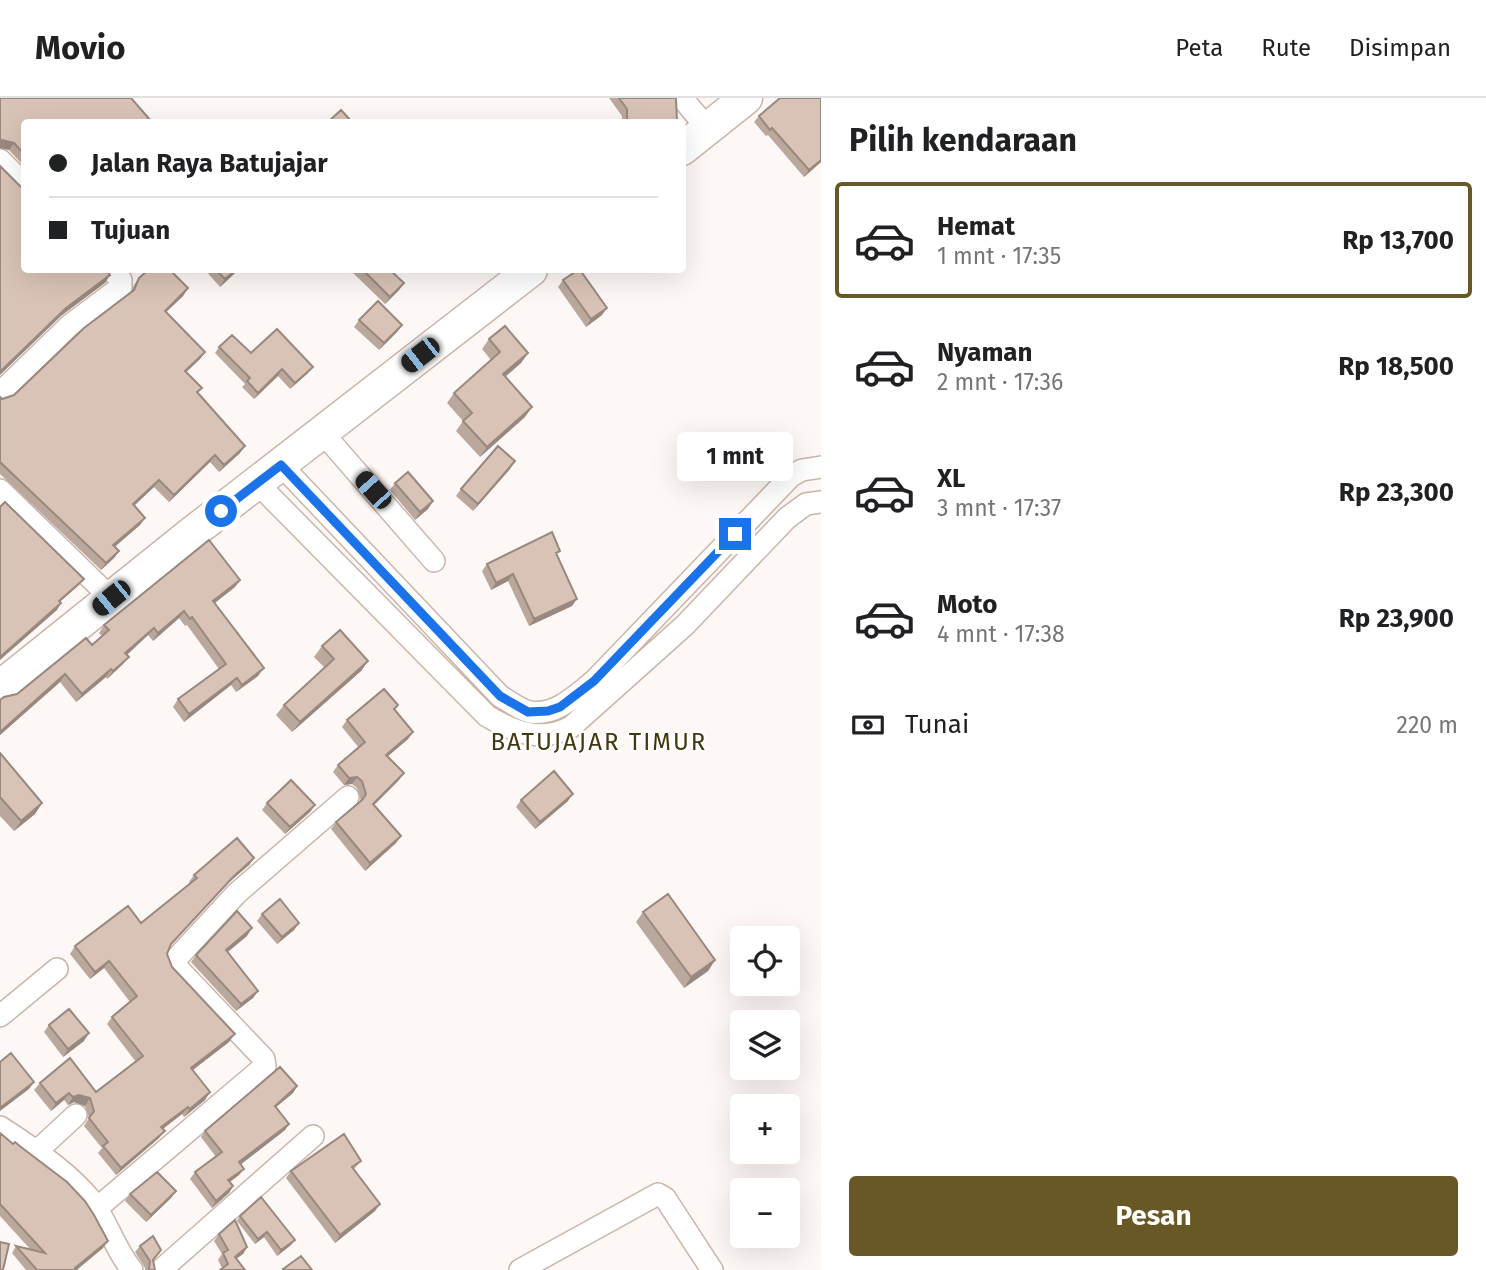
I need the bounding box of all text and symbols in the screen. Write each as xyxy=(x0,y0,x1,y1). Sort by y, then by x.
text: Movio xyxy=(35,28,125,68)
text: Peta xyxy=(1175,34,1223,62)
text: Rute xyxy=(1261,34,1311,62)
text: Disimpan xyxy=(1349,34,1451,62)
text: Pilih kendaraan xyxy=(849,121,1077,159)
text: Jalan Raya Batujajar xyxy=(91,148,328,179)
icon: car xyxy=(853,209,916,272)
text: Hemat xyxy=(937,211,1015,242)
text: Tujuan xyxy=(91,215,170,246)
text: Rp 13,700 xyxy=(1342,225,1454,256)
text: 1 mnt · 17:35 xyxy=(937,242,1061,270)
car xyxy=(397,334,444,376)
icon: car xyxy=(853,335,916,398)
text: Nyaman xyxy=(937,337,1033,368)
text: Rp 18,500 xyxy=(1338,351,1454,382)
text: 2 mnt · 17:36 xyxy=(937,368,1063,396)
callout: 1 mnt xyxy=(677,432,793,482)
text: 1 mnt xyxy=(706,442,764,470)
icon: car xyxy=(853,461,916,524)
text: XL xyxy=(937,463,965,494)
car xyxy=(352,467,395,513)
text: Rp 23,300 xyxy=(1339,477,1454,508)
text: 3 mnt · 17:37 xyxy=(937,494,1061,522)
route start xyxy=(205,495,237,527)
route end xyxy=(719,518,751,550)
car xyxy=(89,577,134,619)
icon: car xyxy=(853,587,916,650)
text: Moto xyxy=(937,589,997,620)
text: Rp 23,900 xyxy=(1339,603,1454,634)
text: 4 mnt · 17:38 xyxy=(937,620,1065,648)
icon: cash xyxy=(849,706,887,744)
text: Tunai xyxy=(905,709,969,740)
text: 220 m xyxy=(1397,711,1458,739)
district label: BATUJAJAR TIMUR xyxy=(491,728,707,756)
map controls xyxy=(730,926,800,1248)
button: locate xyxy=(730,926,800,996)
button: layers xyxy=(730,1010,800,1080)
button: + xyxy=(730,1094,800,1164)
button: Pesan xyxy=(849,1176,1458,1256)
button: − xyxy=(730,1178,800,1248)

